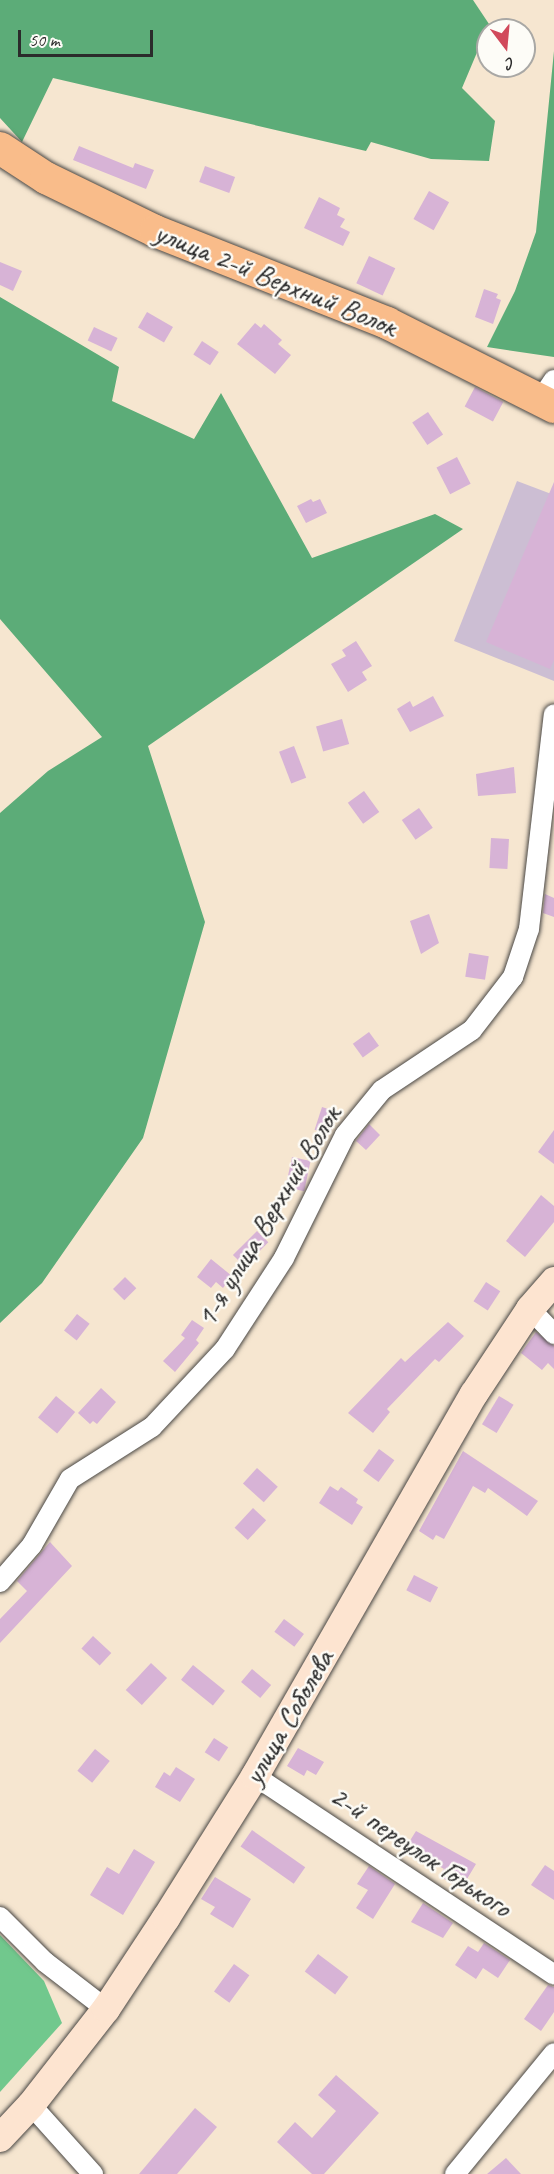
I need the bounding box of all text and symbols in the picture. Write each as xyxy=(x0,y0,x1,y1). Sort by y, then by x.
scale bar xyxy=(21,18,156,56)
north arrow xyxy=(476,18,536,78)
text: 50 m xyxy=(29,29,60,51)
text: С xyxy=(504,53,517,74)
street label: улица 2-й Верхний Волок xyxy=(150,214,402,344)
street label: 1-я улица Верхний Волок xyxy=(187,1097,349,1335)
street label: улица Соболева xyxy=(235,1643,341,1791)
street label: 2-й переулок Горького xyxy=(324,1777,518,1925)

